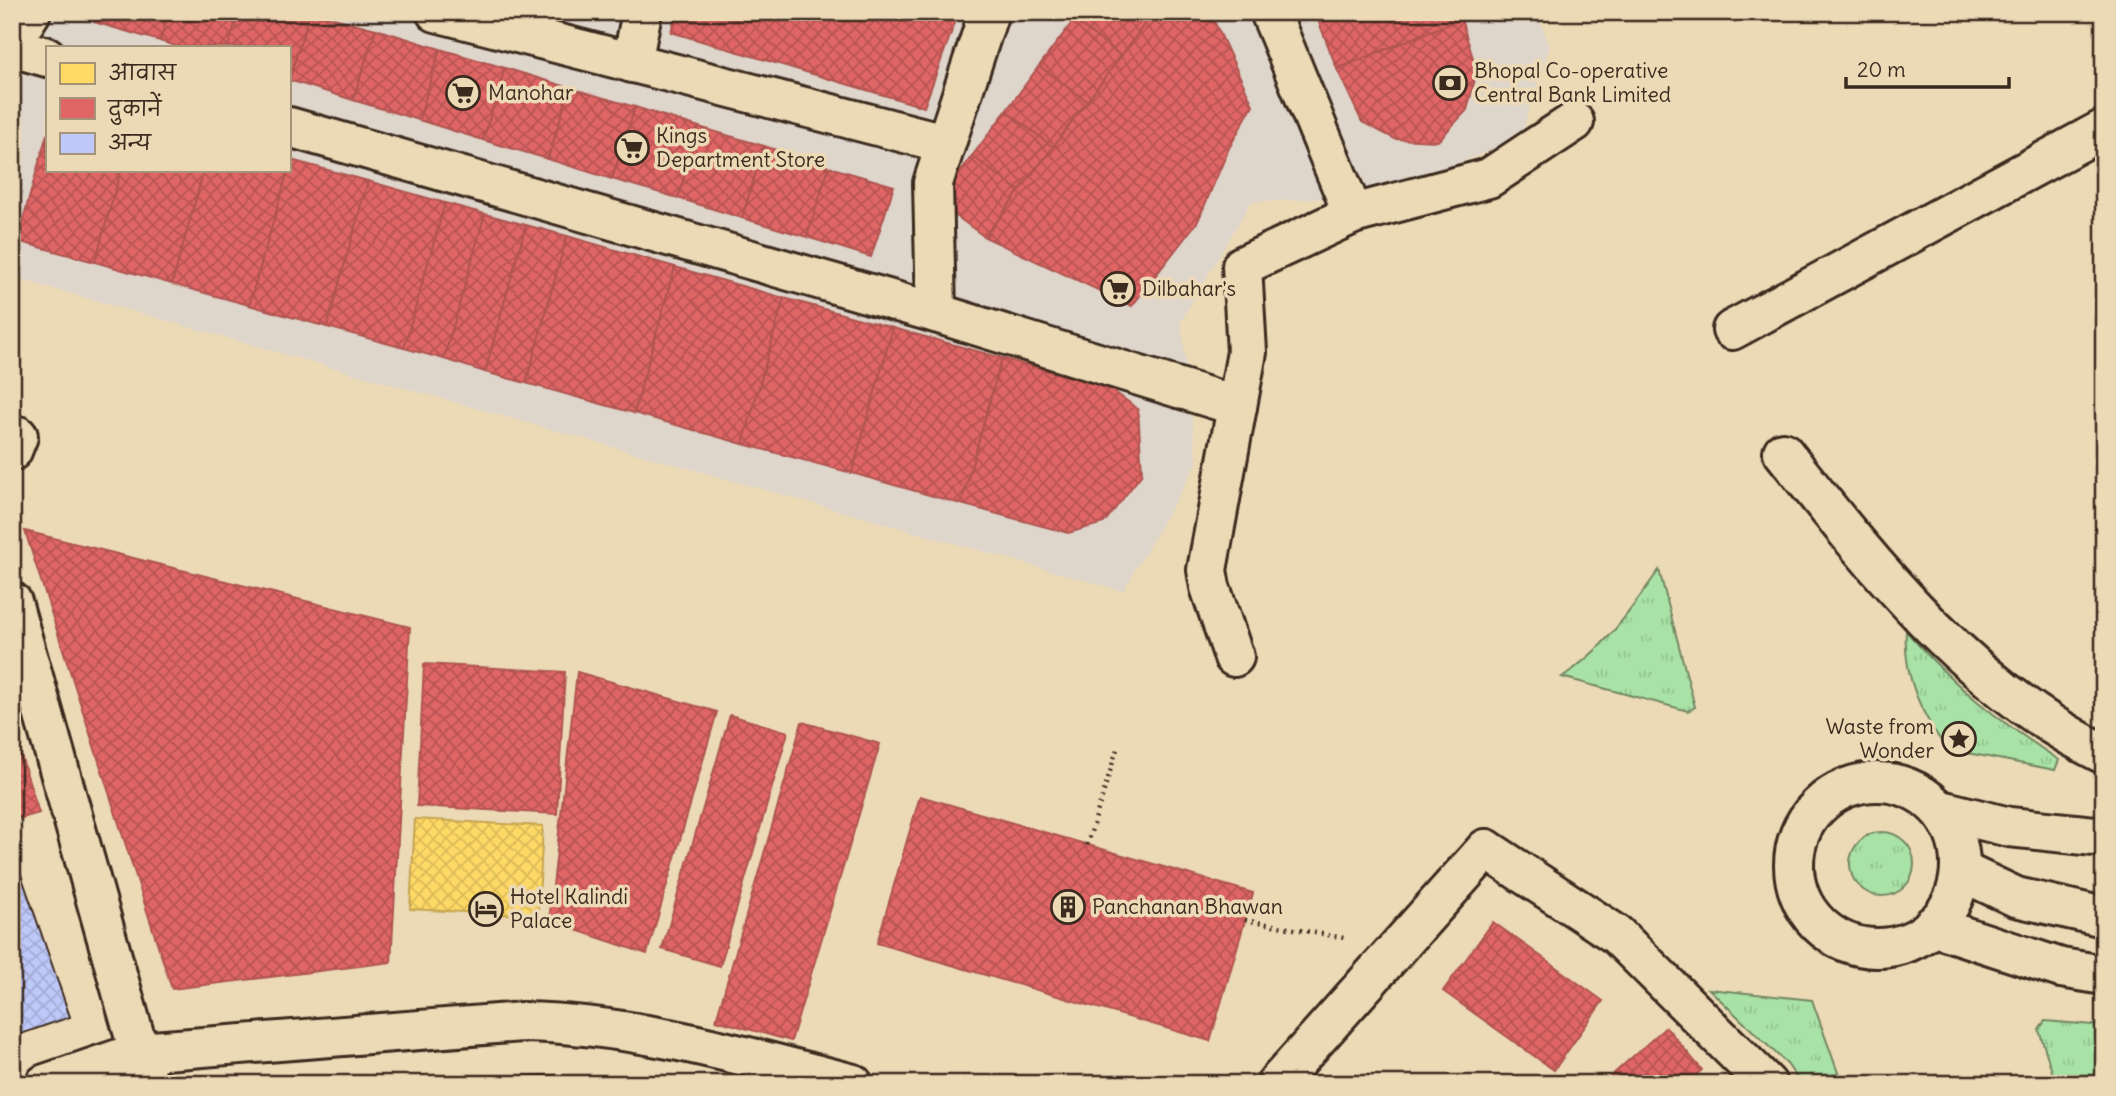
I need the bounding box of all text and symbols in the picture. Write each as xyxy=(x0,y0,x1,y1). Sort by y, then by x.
legend xyxy=(46,46,290,172)
scale bar xyxy=(1846,46,2009,90)
text: 20 m xyxy=(1857,56,1906,83)
place label: Bhopal Co-operative Central Bank Limited xyxy=(1474,57,1671,108)
text: आवास xyxy=(108,59,177,86)
bank icon: Bhopal Co-operative Central Bank Limited xyxy=(1431,64,1469,102)
supermarket icon: Manohar xyxy=(444,74,482,112)
place label: Manohar xyxy=(488,79,574,106)
text: दुकानें xyxy=(107,91,163,125)
place label: Kings Department Store xyxy=(656,122,825,173)
text: अन्य xyxy=(108,129,152,156)
supermarket icon: Kings Department Store xyxy=(613,129,651,167)
supermarket icon: Dilbahar's xyxy=(1099,270,1137,308)
place label: Dilbahar's xyxy=(1142,275,1236,302)
place label: Waste from Wonder xyxy=(1825,713,1934,764)
place icon: Waste from Wonder xyxy=(1940,720,1978,758)
place label: Hotel Kalindi Palace xyxy=(510,883,628,934)
building icon: Panchanan Bhawan xyxy=(1049,888,1087,926)
hotel icon: Hotel Kalindi Palace xyxy=(467,890,505,928)
place label: Panchanan Bhawan xyxy=(1092,893,1283,920)

